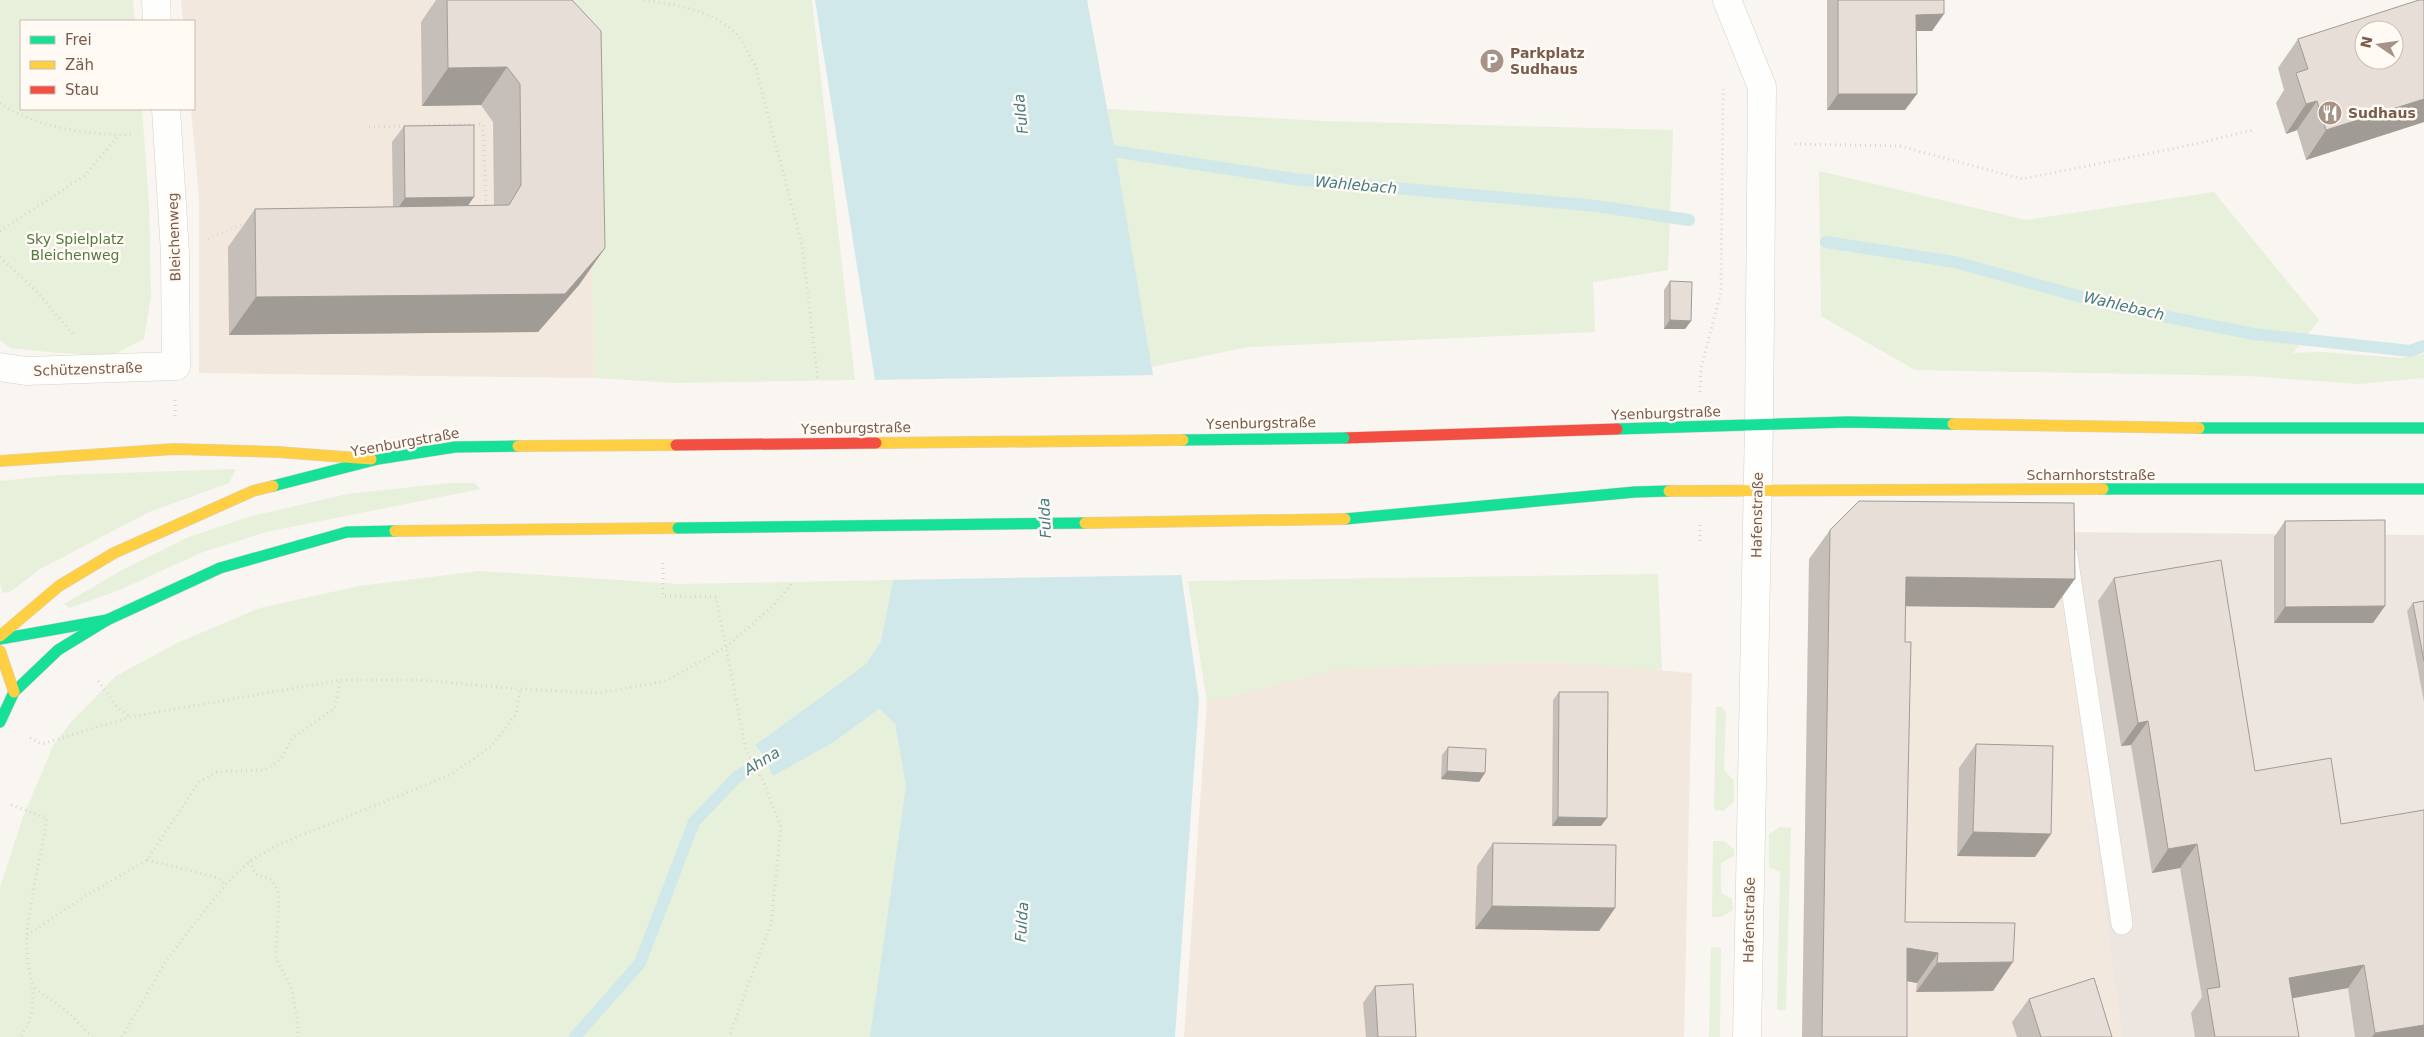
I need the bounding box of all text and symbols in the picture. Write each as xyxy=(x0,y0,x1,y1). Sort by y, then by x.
legend xyxy=(20,20,195,110)
north arrow xyxy=(2354,20,2404,70)
text: Frei xyxy=(65,31,92,49)
text: N xyxy=(2357,35,2375,50)
place label: Parkplatz Sudhaus xyxy=(1510,45,1585,77)
parking icon: Parkplatz Sudhaus xyxy=(1479,48,1505,74)
text: Zäh xyxy=(65,56,94,74)
text: Stau xyxy=(65,81,99,99)
water label: Fulda xyxy=(1010,93,1032,135)
restaurant icon: Sudhaus xyxy=(2317,100,2343,126)
place label: Sudhaus xyxy=(2348,105,2416,121)
water label: Wahlebach xyxy=(1314,172,1398,198)
street label: Bleichenweg xyxy=(164,192,184,282)
park label: Sky Spielplatz Bleichenweg xyxy=(26,231,124,263)
water label: Wahlebach xyxy=(2082,288,2166,324)
street label: Schützenstraße xyxy=(33,359,143,379)
street label: Ysenburgstraße xyxy=(1610,403,1721,423)
street label: Ysenburgstraße xyxy=(1205,414,1316,432)
street label: Ysenburgstraße xyxy=(800,419,911,437)
street label: Ysenburgstraße xyxy=(348,425,461,460)
street label: Scharnhorststraße xyxy=(2027,467,2155,483)
street label: Hafenstraße xyxy=(1748,472,1766,558)
water label: Fulda xyxy=(1035,497,1055,539)
water label: Ahna xyxy=(740,743,783,779)
street label: Hafenstraße xyxy=(1740,877,1758,963)
water label: Fulda xyxy=(1012,901,1032,943)

